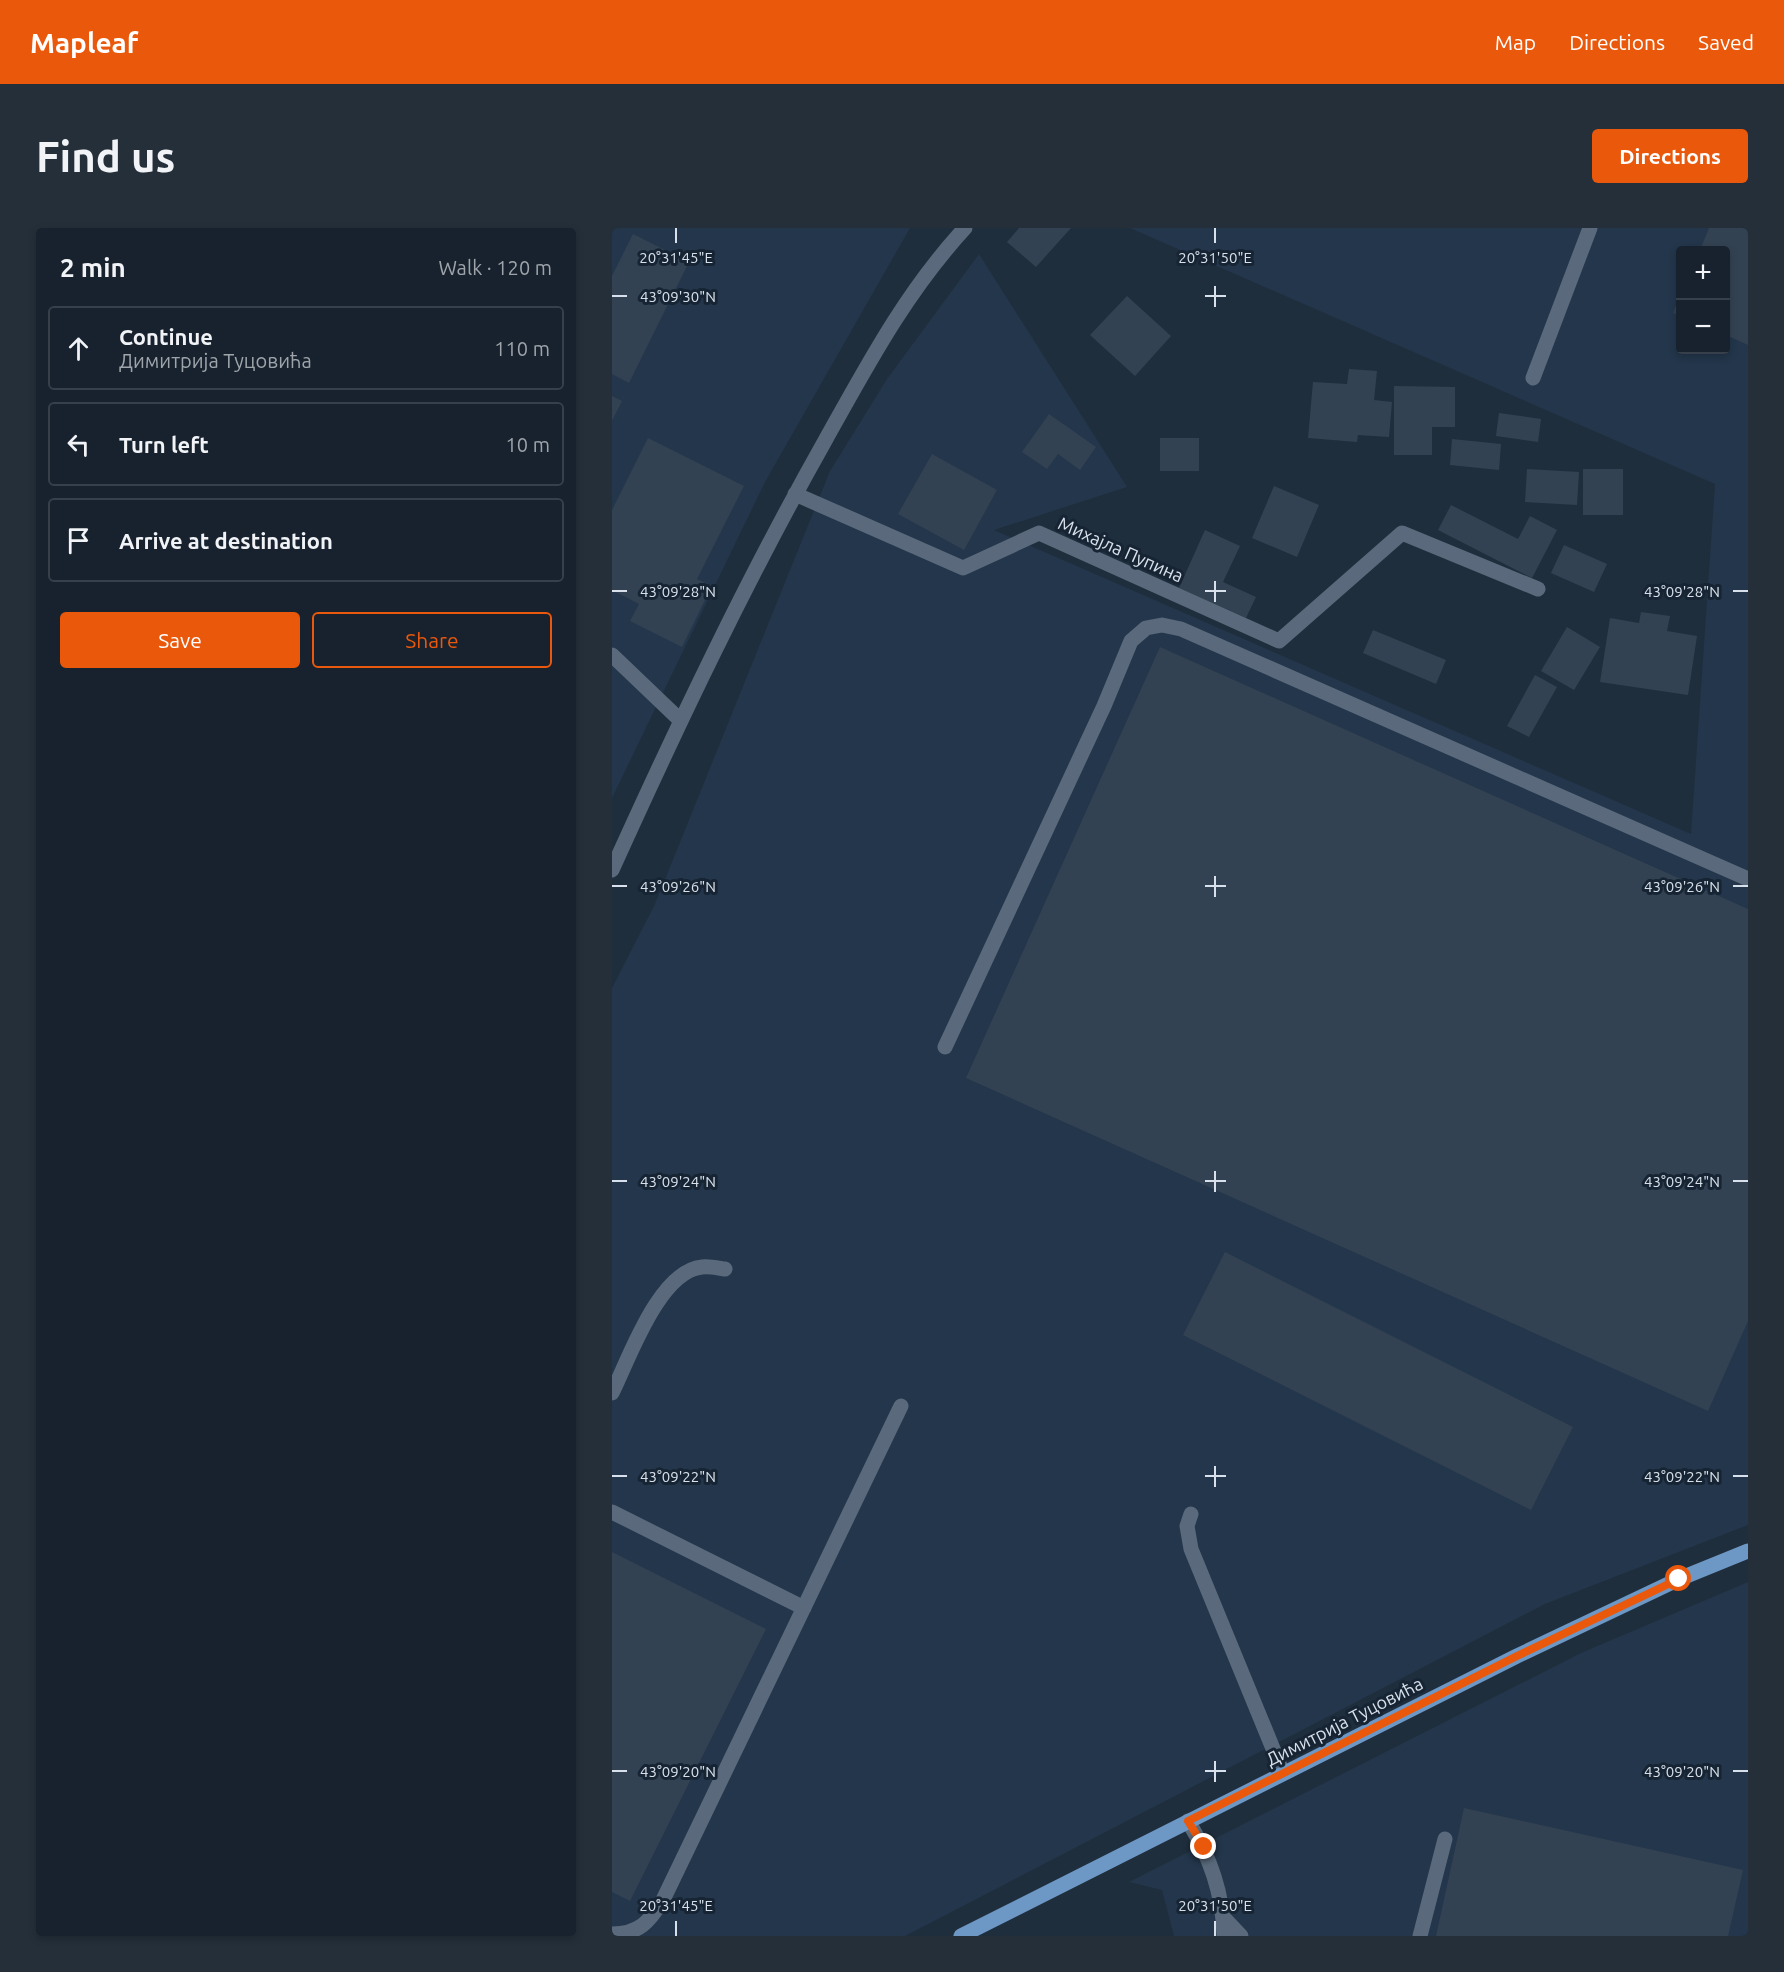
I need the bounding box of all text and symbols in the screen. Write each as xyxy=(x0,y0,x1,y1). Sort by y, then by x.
text: Mapleaf xyxy=(30,27,138,58)
text: Map xyxy=(1495,30,1536,54)
text: Directions xyxy=(1569,30,1665,54)
text: Saved xyxy=(1698,30,1754,54)
button: Directions xyxy=(1592,129,1748,183)
text: Find us xyxy=(36,133,175,180)
map controls xyxy=(1676,246,1730,354)
button: + xyxy=(1676,246,1730,300)
text: 20°31'45"E xyxy=(639,249,713,266)
text: 20°31'50"E xyxy=(1178,249,1252,266)
text: 2 min xyxy=(60,253,126,282)
text: Walk · 120 m xyxy=(439,256,552,279)
text: 43°09'30"N xyxy=(640,288,716,305)
button: − xyxy=(1676,300,1730,354)
text: Continue xyxy=(119,324,213,349)
icon: ahead xyxy=(62,332,95,365)
text: 110 m xyxy=(494,337,550,360)
text: Димитрија Туцовића xyxy=(119,349,312,372)
icon: left xyxy=(62,428,95,461)
text: Turn left xyxy=(119,432,209,457)
text: 10 m xyxy=(506,433,550,456)
street label: Михајла Пупина xyxy=(1055,512,1187,586)
icon: arrive xyxy=(62,524,95,557)
text: Arrive at destination xyxy=(119,528,333,553)
text: 43°09'28"N xyxy=(640,583,716,600)
text: 43°09'28"N xyxy=(1644,583,1720,600)
button: Save xyxy=(60,612,300,668)
button: Share xyxy=(312,612,552,668)
text: 43°09'26"N xyxy=(640,878,716,895)
text: 43°09'26"N xyxy=(1644,878,1720,895)
text: 43°09'24"N xyxy=(640,1173,716,1190)
text: 43°09'24"N xyxy=(1644,1173,1720,1190)
text: 43°09'22"N xyxy=(640,1468,716,1485)
text: 43°09'22"N xyxy=(1644,1468,1720,1485)
route start xyxy=(1665,1565,1691,1591)
street label: Димитрија Туцовића xyxy=(1262,1673,1426,1769)
text: 43°09'20"N xyxy=(640,1763,716,1780)
text: 43°09'20"N xyxy=(1644,1763,1720,1780)
route end xyxy=(1190,1833,1216,1859)
text: 20°31'45"E xyxy=(639,1897,713,1914)
text: 20°31'50"E xyxy=(1178,1897,1252,1914)

